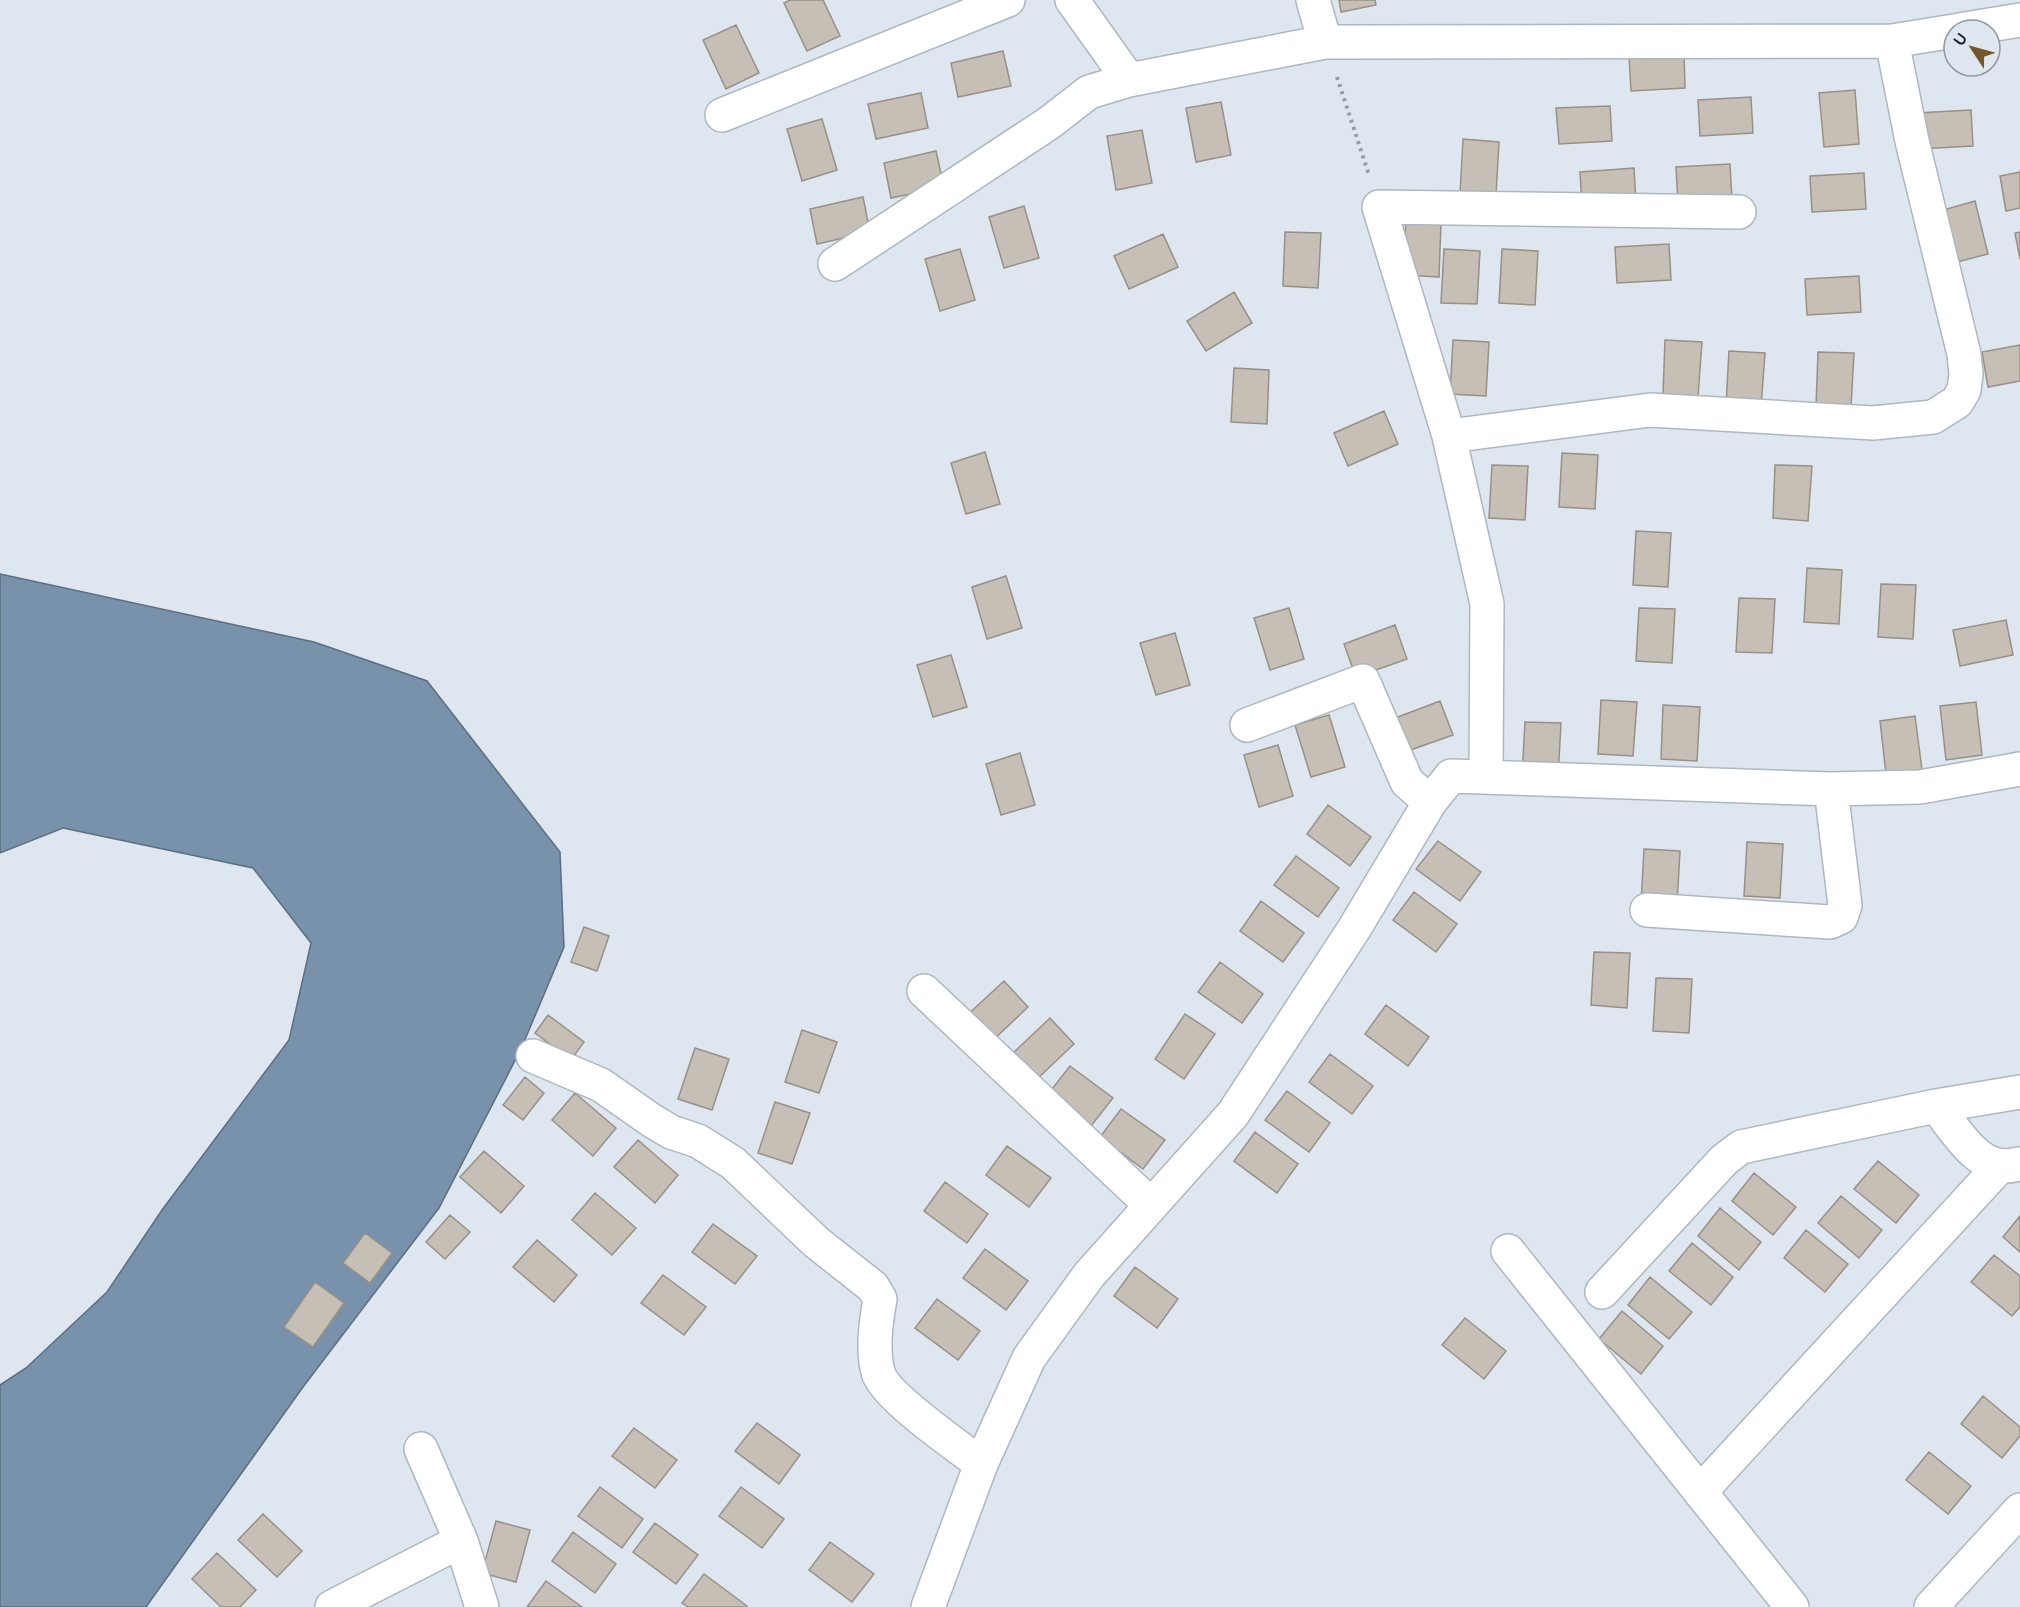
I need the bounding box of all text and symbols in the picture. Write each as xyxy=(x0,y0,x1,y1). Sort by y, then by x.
north arrow xyxy=(1942,18,2002,78)
text: U xyxy=(1948,29,1971,50)

